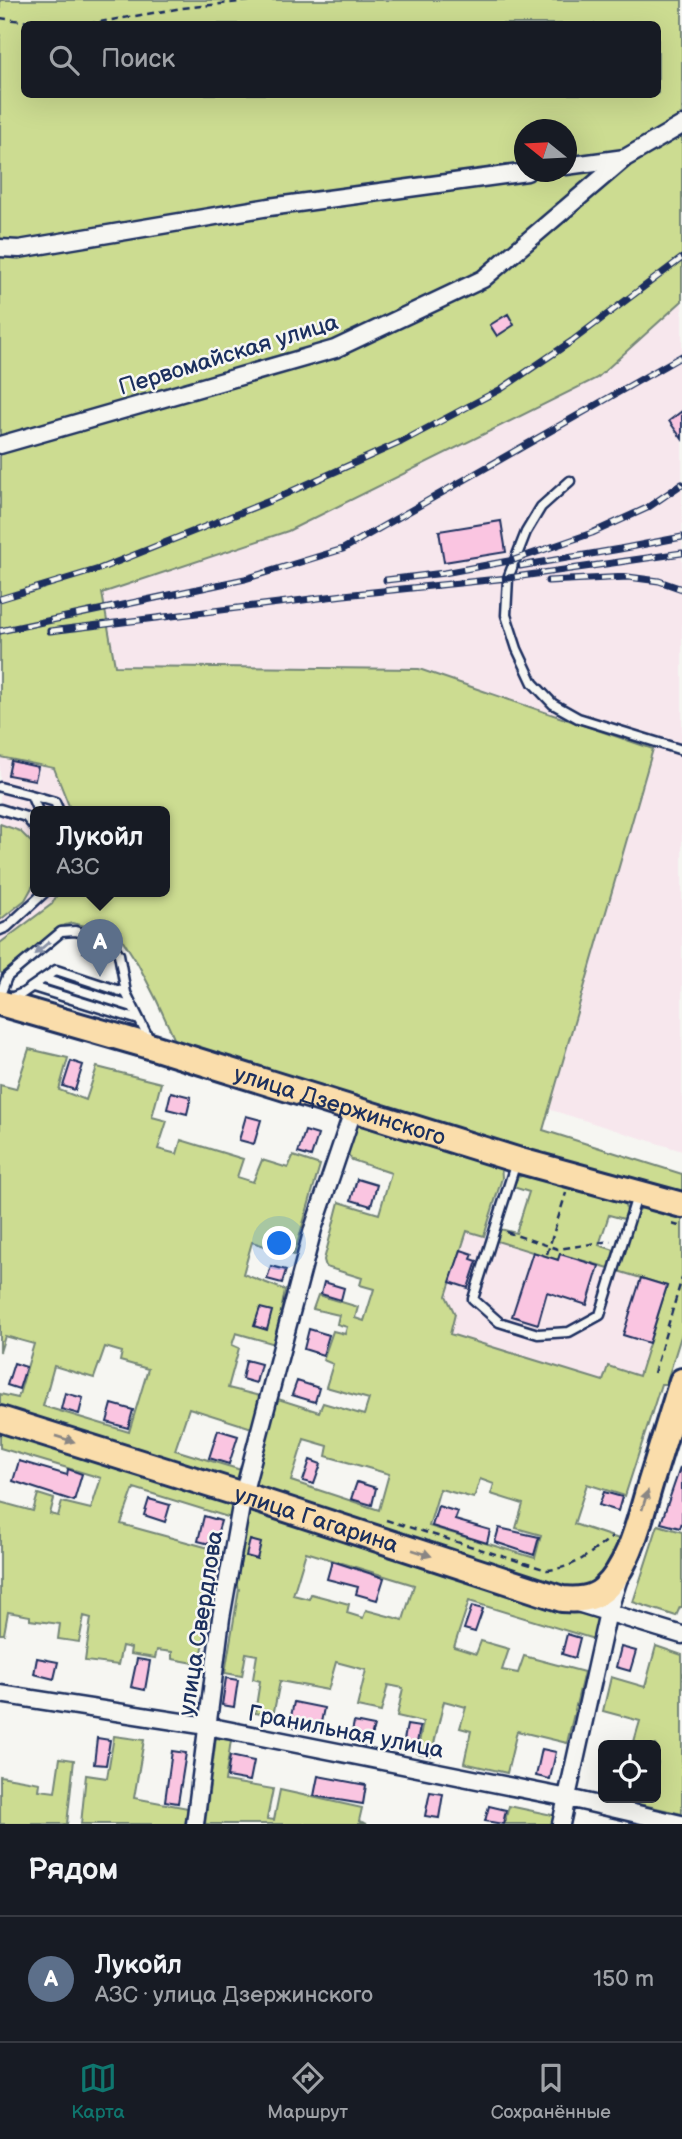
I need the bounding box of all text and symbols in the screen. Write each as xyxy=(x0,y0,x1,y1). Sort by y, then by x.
search box xyxy=(21,21,661,98)
icon: search xyxy=(45,41,83,79)
text: Поиск xyxy=(101,44,175,75)
north arrow xyxy=(514,119,577,182)
street label: Первомайская улица xyxy=(115,308,342,402)
popup xyxy=(30,806,170,897)
text: Лукойл xyxy=(57,822,143,853)
text: АЗС xyxy=(57,853,100,881)
pin: A xyxy=(77,919,123,977)
one-way arrow xyxy=(34,940,51,955)
street label: улица Дзержинского xyxy=(230,1060,449,1152)
your location xyxy=(262,1226,296,1260)
one-way arrow xyxy=(55,1435,76,1445)
street label: улица Гагарина xyxy=(231,1480,402,1560)
one-way arrow xyxy=(641,1490,651,1511)
street label: улица Свердлова xyxy=(173,1528,230,1718)
one-way arrow xyxy=(412,1548,433,1559)
street label: Гранильная улица xyxy=(246,1699,446,1765)
map controls xyxy=(598,1740,661,1803)
button: locate xyxy=(598,1740,661,1803)
text: Рядом xyxy=(28,1852,118,1888)
text: Лукойл xyxy=(95,1950,182,1981)
text: A xyxy=(44,1965,58,1993)
text: 150 m xyxy=(593,1965,654,1993)
text: АЗС · улица Дзержинского xyxy=(95,1981,373,2009)
tab: Карта xyxy=(71,2059,125,2124)
tab: Маршрут xyxy=(267,2059,348,2124)
tab: Сохранённые xyxy=(491,2059,611,2124)

